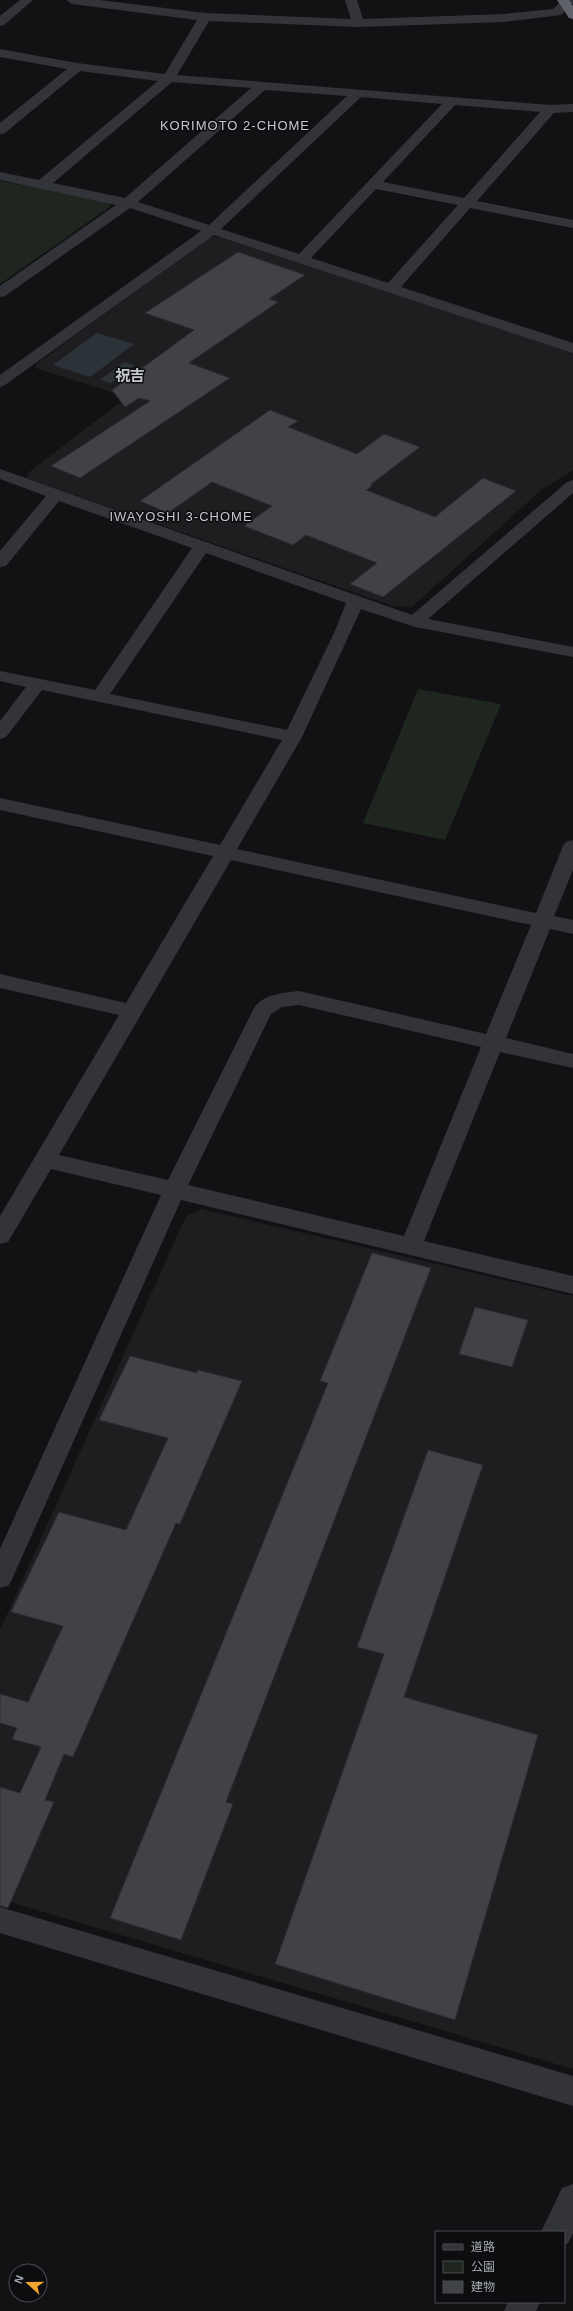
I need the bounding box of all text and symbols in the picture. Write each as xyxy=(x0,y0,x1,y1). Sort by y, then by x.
district label: KORIMOTO 2-CHOME xyxy=(160,118,310,133)
district label: 祝吉 xyxy=(115,367,145,384)
district label: IWAYOSHI 3-CHOME xyxy=(109,509,253,524)
legend xyxy=(435,2231,565,2303)
text: 道路 xyxy=(471,2240,495,2254)
text: 公園 xyxy=(471,2260,495,2274)
north arrow xyxy=(8,2263,48,2303)
text: N xyxy=(12,2274,26,2285)
text: 建物 xyxy=(471,2280,495,2294)

